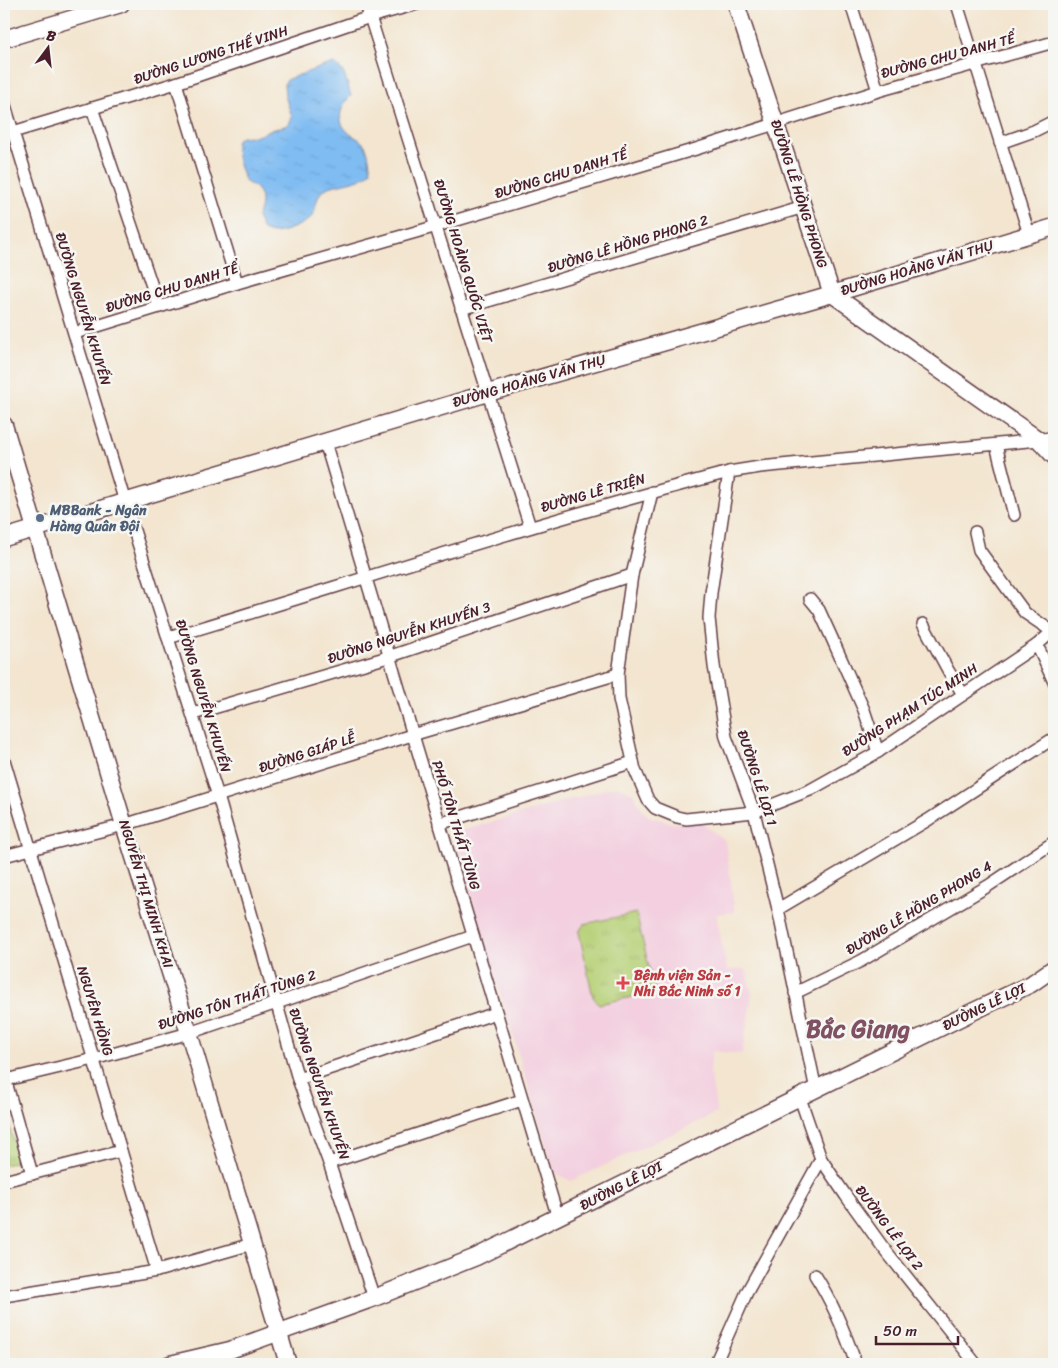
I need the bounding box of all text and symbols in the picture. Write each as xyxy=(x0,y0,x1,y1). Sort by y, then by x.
street label: ĐƯỜNG LƯƠNG THẾ VINH xyxy=(130,18,292,92)
north arrow xyxy=(22,22,72,72)
text: B xyxy=(44,23,59,49)
street label: ĐƯỜNG CHU DANH TỂ xyxy=(878,25,1021,86)
street label: ĐƯỜNG LÊ HỒNG PHONG xyxy=(763,116,835,272)
street label: ĐƯỜNG CHU DANH TỂ xyxy=(491,141,634,206)
street label: ĐƯỜNG HOÀNG QUỐC VIỆT xyxy=(426,176,500,347)
street label: ĐƯỜNG LÊ HỒNG PHONG 2 xyxy=(545,208,711,280)
street label: ĐƯỜNG NGUYỄN KHUYẾN xyxy=(48,229,118,389)
street label: ĐƯỜNG HOÀNG VĂN THỤ xyxy=(838,233,997,303)
street label: ĐƯỜNG CHU DANH TỂ xyxy=(102,255,245,320)
street label: ĐƯỜNG HOÀNG VĂN THỤ xyxy=(449,347,609,415)
street label: ĐƯỜNG LÊ TRIỆN xyxy=(538,466,649,520)
place label: MBBank - Ngân Hàng Quân Đội xyxy=(49,498,147,539)
marker: MBBank - Ngân Hàng Quân Đội xyxy=(34,512,46,524)
street label: ĐƯỜNG NGUYỄN KHUYẾN 3 xyxy=(324,595,494,671)
street label: ĐƯỜNG NGUYỄN KHUYẾN xyxy=(168,616,238,776)
street label: ĐƯỜNG PHẠM TÚC MINH xyxy=(837,656,983,764)
street label: ĐƯỜNG GIÁP LỄ xyxy=(255,725,360,780)
street label: ĐƯỜNG LÊ LỢI 1 xyxy=(730,727,784,829)
street label: PHỐ TÔN THẤT TÙNG xyxy=(424,757,488,893)
street label: NGUYỄN THỊ MINH KHAI xyxy=(111,816,181,972)
street label: ĐƯỜNG LÊ HỒNG PHONG 4 xyxy=(841,854,997,962)
street label: NGUYÊN HỒNG xyxy=(69,963,121,1060)
street label: ĐƯỜNG TÔN THẤT TÙNG 2 xyxy=(155,963,319,1037)
place label: Bệnh viện Sản - Nhi Bắc Ninh số 1 xyxy=(633,963,740,1004)
street label: ĐƯỜNG LÊ LỢI xyxy=(938,975,1031,1038)
marker: Bệnh viện Sản - Nhi Bắc Ninh số 1 xyxy=(616,976,630,990)
street label: ĐƯỜNG NGUYỄN KHUYẾN xyxy=(281,1005,357,1163)
district label: Bắc Giang xyxy=(806,1008,910,1050)
street label: ĐƯỜNG LÊ LỢI xyxy=(575,1154,668,1218)
street label: ĐƯỜNG LÊ LỢI 2 xyxy=(848,1180,930,1276)
scale bar xyxy=(876,1313,958,1345)
text: 50 m xyxy=(883,1318,918,1344)

